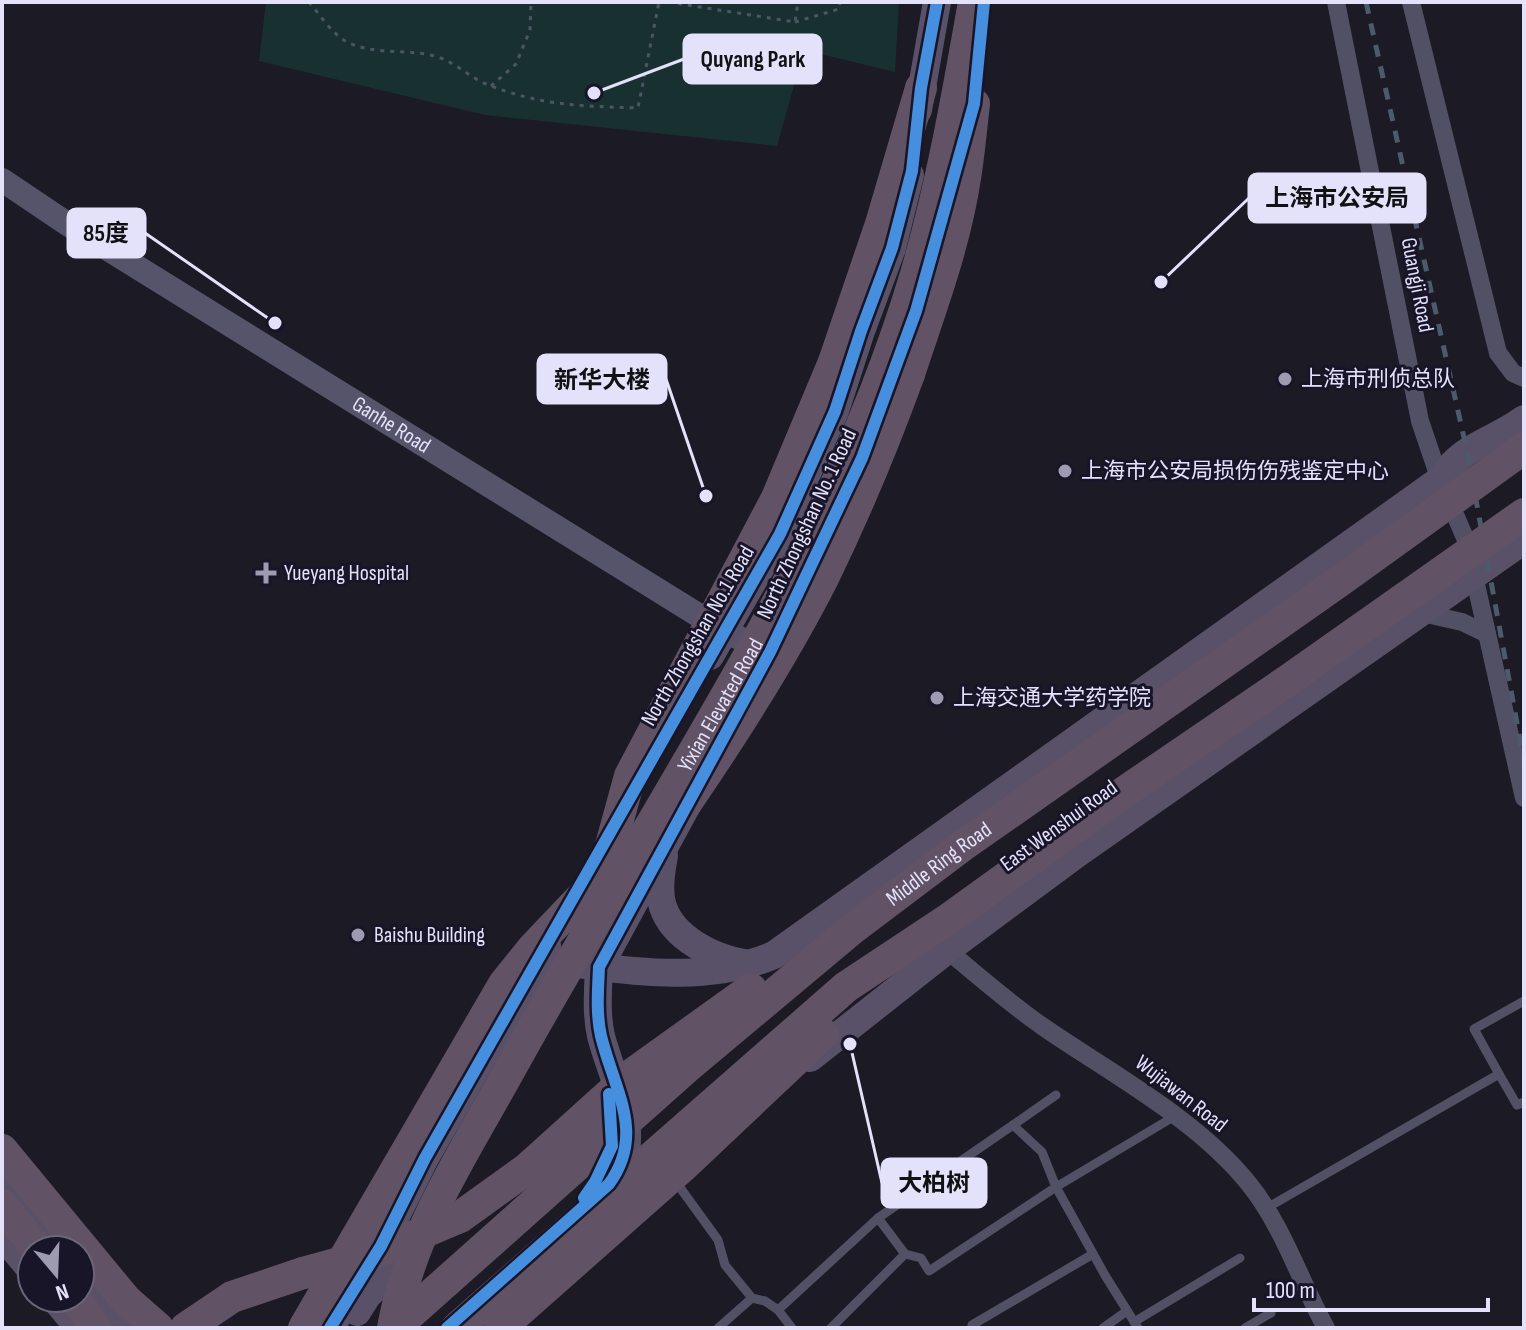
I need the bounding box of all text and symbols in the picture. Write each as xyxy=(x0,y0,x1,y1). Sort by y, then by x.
callout: Quyang Park xyxy=(684,35,821,83)
text: Quyang Park xyxy=(701,45,805,74)
callout: 上海市公安局 xyxy=(1249,174,1425,222)
text: 上海市公安局 xyxy=(1265,184,1409,213)
callout: 85度 xyxy=(68,209,145,257)
text: 85度 xyxy=(83,219,129,248)
street label: Guangji Road xyxy=(1395,236,1439,334)
callout: 新华大楼 xyxy=(538,355,666,403)
text: 新华大楼 xyxy=(554,366,650,395)
place label: 上海市刑侦总队 xyxy=(1301,366,1455,393)
marker: 上海市刑侦总队 xyxy=(1276,370,1294,388)
street label: Ganhe Road xyxy=(347,390,436,459)
street label: North Zhongshan No. 1 Road xyxy=(751,425,863,623)
place label: 上海市公安局损伤伤残鉴定中心 xyxy=(1081,458,1389,485)
marker: 上海市公安局损伤伤残鉴定中心 xyxy=(1056,462,1074,480)
street label: North Zhongshan No.1 Road xyxy=(635,541,761,731)
place label: Yueyang Hospital xyxy=(284,560,409,587)
marker: Yueyang Hospital xyxy=(255,562,277,584)
street label: Yixian Elevated Road xyxy=(672,634,769,777)
place label: 上海交通大学药学院 xyxy=(953,685,1151,712)
marker: 上海交通大学药学院 xyxy=(928,689,946,707)
street label: East Wenshui Road xyxy=(995,774,1123,878)
street label: Middle Ring Road xyxy=(881,816,997,912)
place label: Baishu Building xyxy=(374,922,485,949)
marker: Baishu Building xyxy=(349,926,367,944)
street label: Wujiawan Road xyxy=(1129,1050,1233,1138)
callout: 大柏树 xyxy=(882,1159,986,1207)
text: 大柏树 xyxy=(898,1169,970,1198)
north arrow xyxy=(16,1234,96,1314)
scale bar xyxy=(1254,1262,1488,1312)
text: 100 m xyxy=(1266,1276,1315,1305)
text: N xyxy=(52,1277,72,1306)

